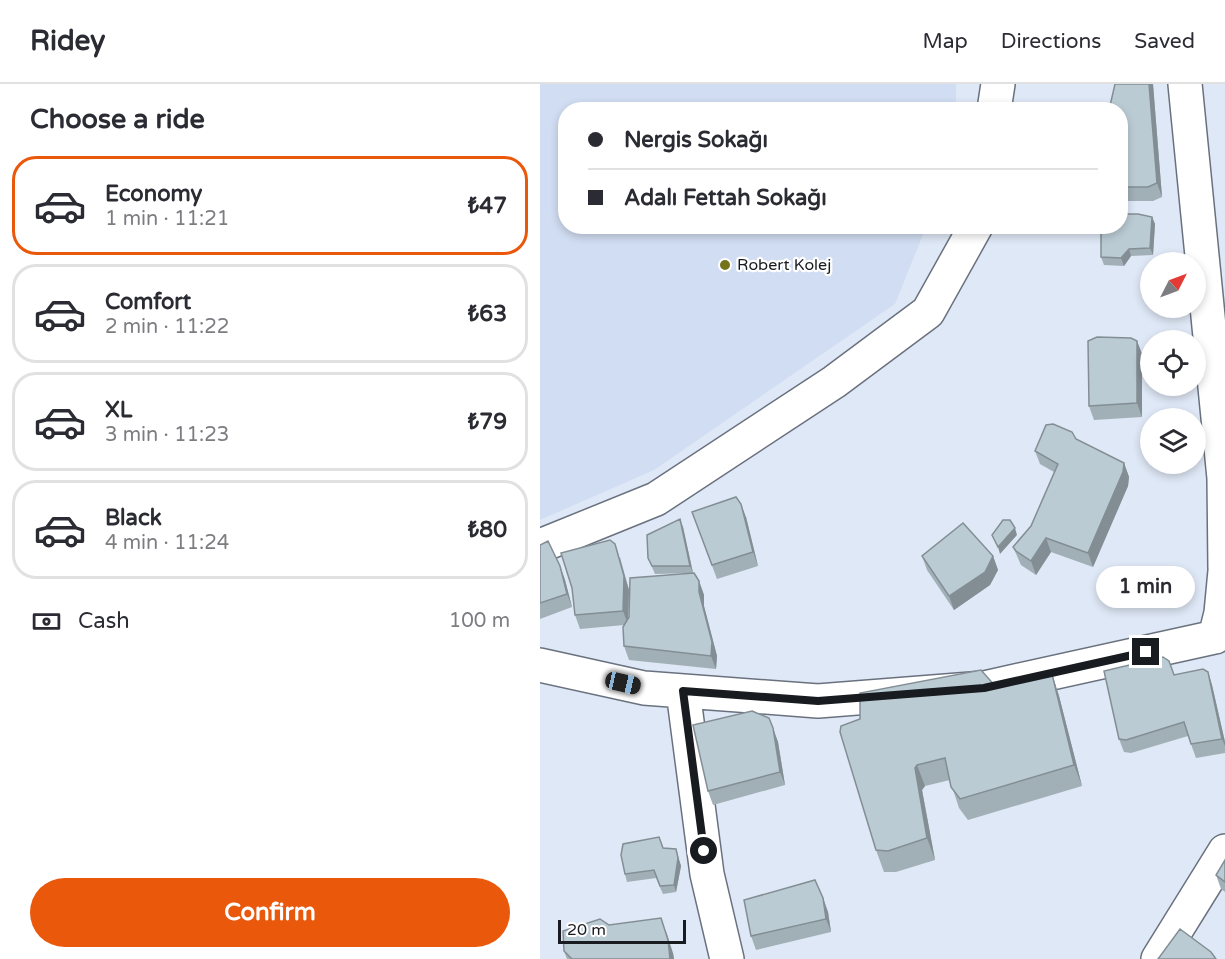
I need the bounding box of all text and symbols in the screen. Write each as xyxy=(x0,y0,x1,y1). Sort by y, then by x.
text: Ridey xyxy=(30,24,105,58)
text: Map xyxy=(922,29,968,54)
text: Directions xyxy=(1001,29,1101,54)
text: Saved xyxy=(1134,29,1195,54)
text: Choose a ride xyxy=(30,103,205,136)
text: Nergis Sokağı xyxy=(624,127,768,153)
icon: car xyxy=(33,179,87,233)
text: Economy xyxy=(105,181,202,207)
text: Adalı Fettah Sokağı xyxy=(624,185,827,211)
text: ₺47 xyxy=(468,193,507,219)
text: 1 min · 11:21 xyxy=(105,207,229,231)
north arrow xyxy=(1140,252,1206,318)
map controls xyxy=(1140,252,1206,474)
place label: Robert Kolej xyxy=(737,255,831,275)
marker: Robert Kolej xyxy=(718,258,732,272)
icon: car xyxy=(33,287,87,341)
text: Comfort xyxy=(105,289,191,315)
text: ₺63 xyxy=(468,301,507,327)
text: 2 min · 11:22 xyxy=(105,315,229,339)
button: locate xyxy=(1140,330,1206,396)
icon: car xyxy=(33,395,87,449)
text: XL xyxy=(105,397,132,423)
button: layers xyxy=(1140,408,1206,474)
text: ₺79 xyxy=(468,409,507,435)
text: 3 min · 11:23 xyxy=(105,423,229,447)
icon: car xyxy=(33,503,87,557)
text: Black xyxy=(105,505,162,531)
text: ₺80 xyxy=(468,517,507,543)
text: 4 min · 11:24 xyxy=(105,531,229,555)
callout: 1 min xyxy=(1096,565,1196,607)
text: 1 min xyxy=(1119,575,1172,599)
icon: cash xyxy=(30,605,63,638)
text: Cash xyxy=(78,608,130,634)
text: 100 m xyxy=(449,609,510,633)
route end xyxy=(1132,638,1159,665)
car xyxy=(603,670,643,696)
route start xyxy=(690,837,717,864)
button: Confirm xyxy=(30,878,510,947)
scale bar xyxy=(558,917,686,944)
text: 20 m xyxy=(567,920,606,940)

